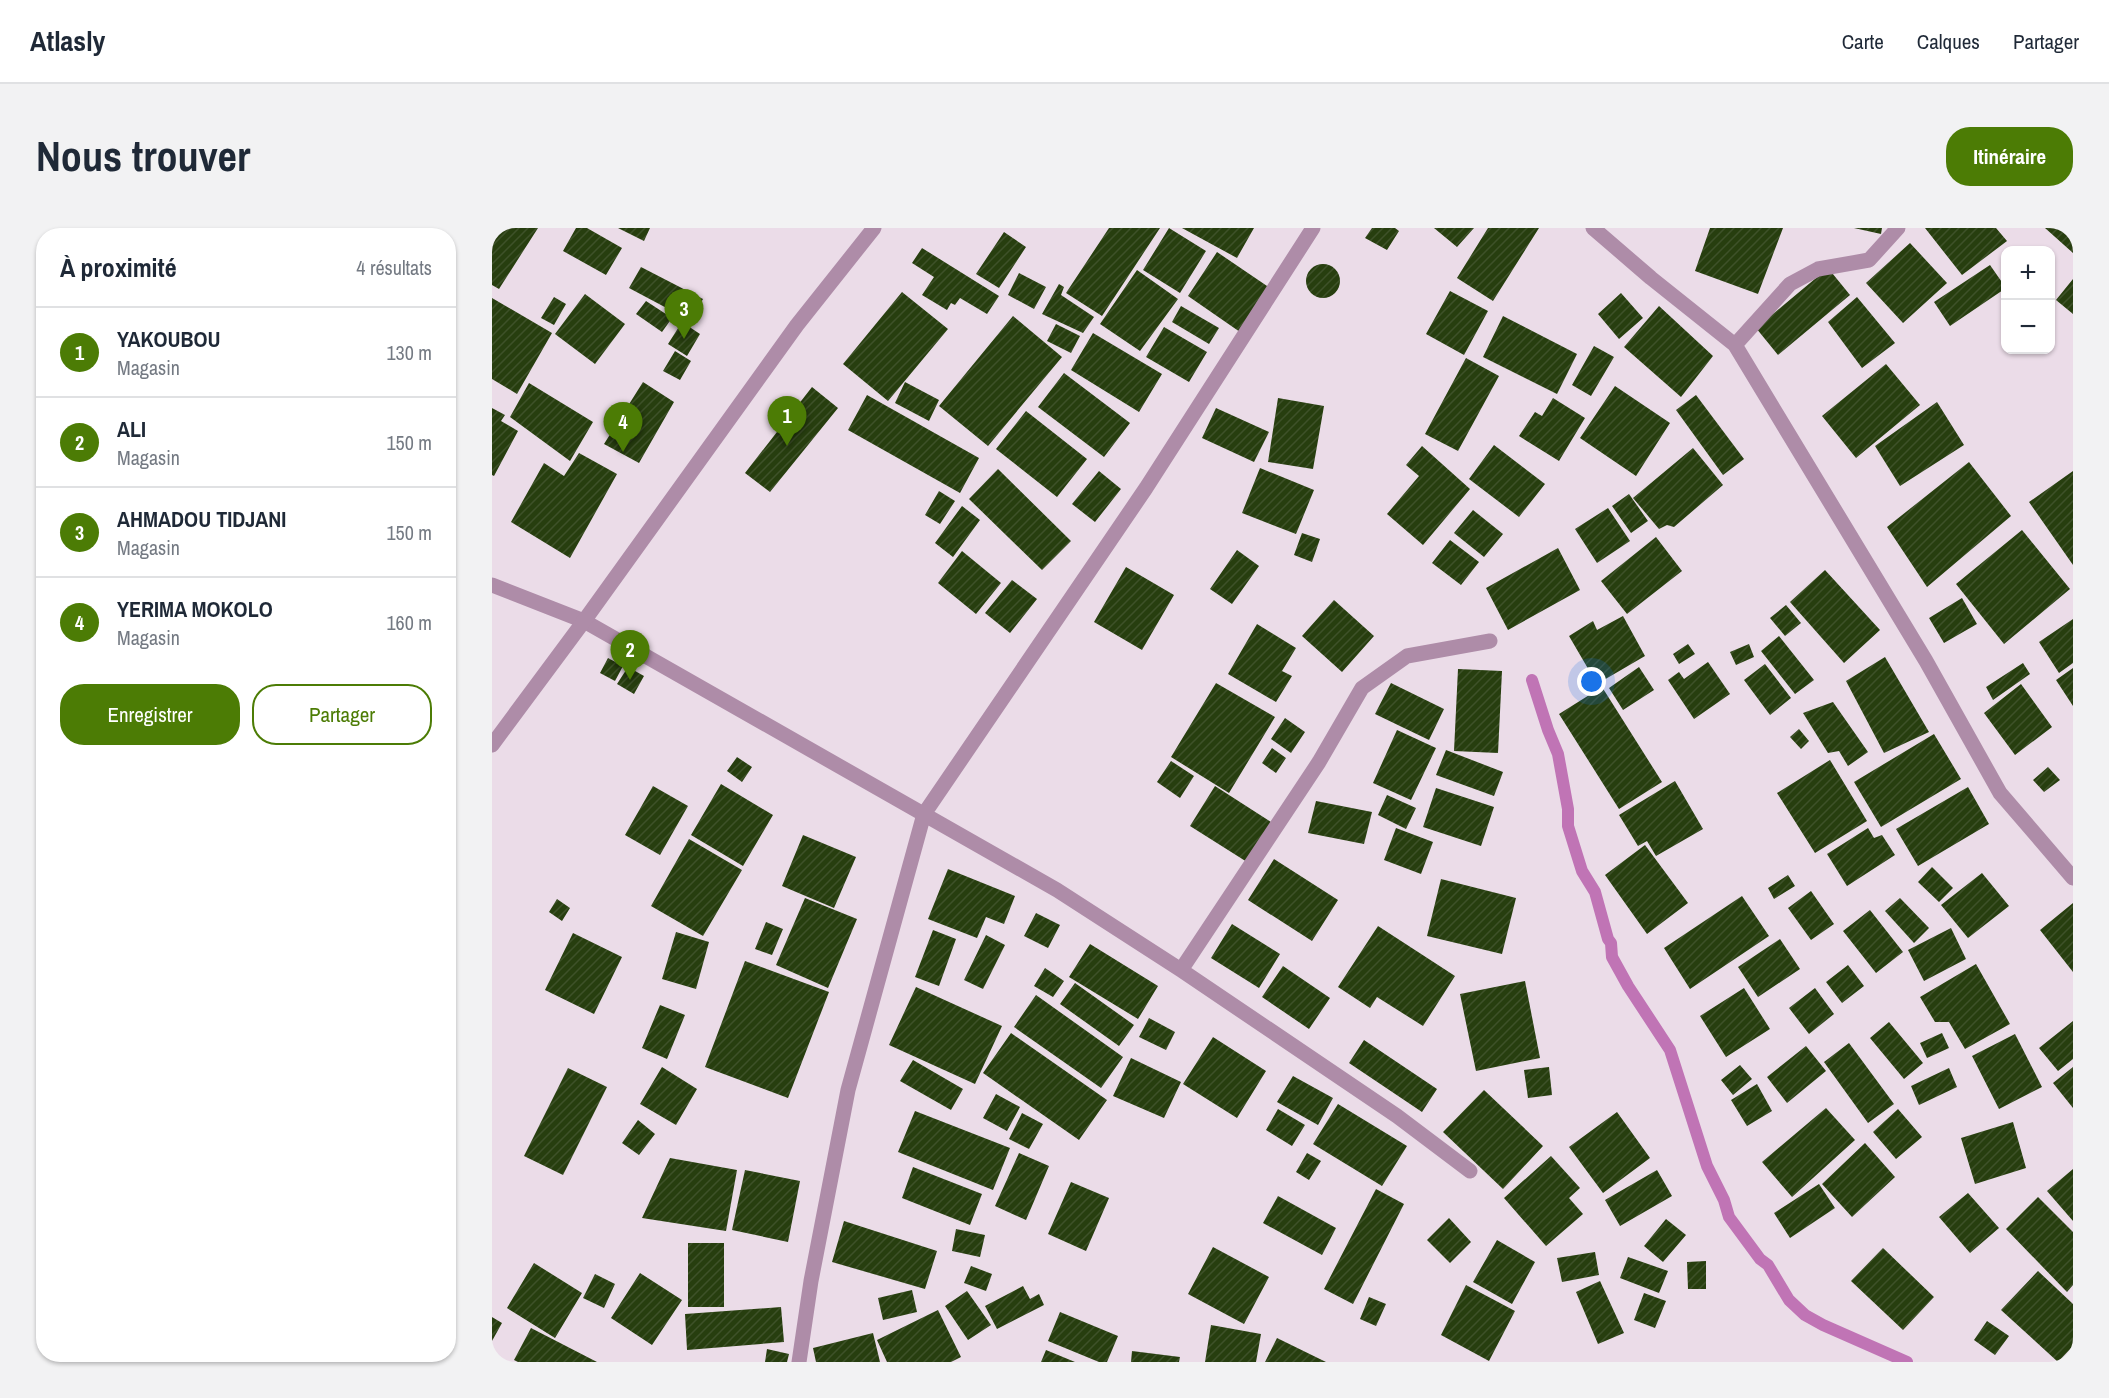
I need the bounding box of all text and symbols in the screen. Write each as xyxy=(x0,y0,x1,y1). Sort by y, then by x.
text: Atlasly xyxy=(30,22,105,60)
text: Carte xyxy=(1842,27,1884,56)
text: Calques xyxy=(1917,27,1980,56)
text: Partager xyxy=(2013,27,2079,56)
button: Itinéraire xyxy=(1946,127,2073,186)
text: Nous trouver xyxy=(36,128,250,184)
map controls xyxy=(2001,246,2055,354)
button: + xyxy=(2001,246,2055,300)
text: À proximité xyxy=(60,250,177,285)
text: 4 résultats xyxy=(356,254,432,281)
pin: 3 xyxy=(664,290,704,339)
button: − xyxy=(2001,300,2055,354)
text: YAKOUBOU xyxy=(117,324,221,354)
text: 1 xyxy=(75,339,84,366)
text: 130 m xyxy=(386,339,432,366)
text: Magasin xyxy=(117,354,180,381)
pin: 1 xyxy=(768,396,806,446)
pin: 4 xyxy=(604,402,642,452)
text: ALI xyxy=(117,414,146,444)
text: 2 xyxy=(75,429,84,456)
text: 150 m xyxy=(386,429,432,456)
text: Magasin xyxy=(117,444,180,471)
text: AHMADOU TIDJANI xyxy=(117,504,286,534)
text: 3 xyxy=(75,519,84,546)
text: 150 m xyxy=(386,519,432,546)
text: Magasin xyxy=(117,534,180,561)
text: YERIMA MOKOLO xyxy=(117,594,273,624)
text: 4 xyxy=(75,609,84,636)
text: 160 m xyxy=(386,609,432,636)
text: Magasin xyxy=(117,624,180,651)
pin: 2 xyxy=(610,630,650,680)
your location xyxy=(1577,667,1606,696)
button: Enregistrer xyxy=(60,684,240,745)
button: Partager xyxy=(252,684,432,745)

